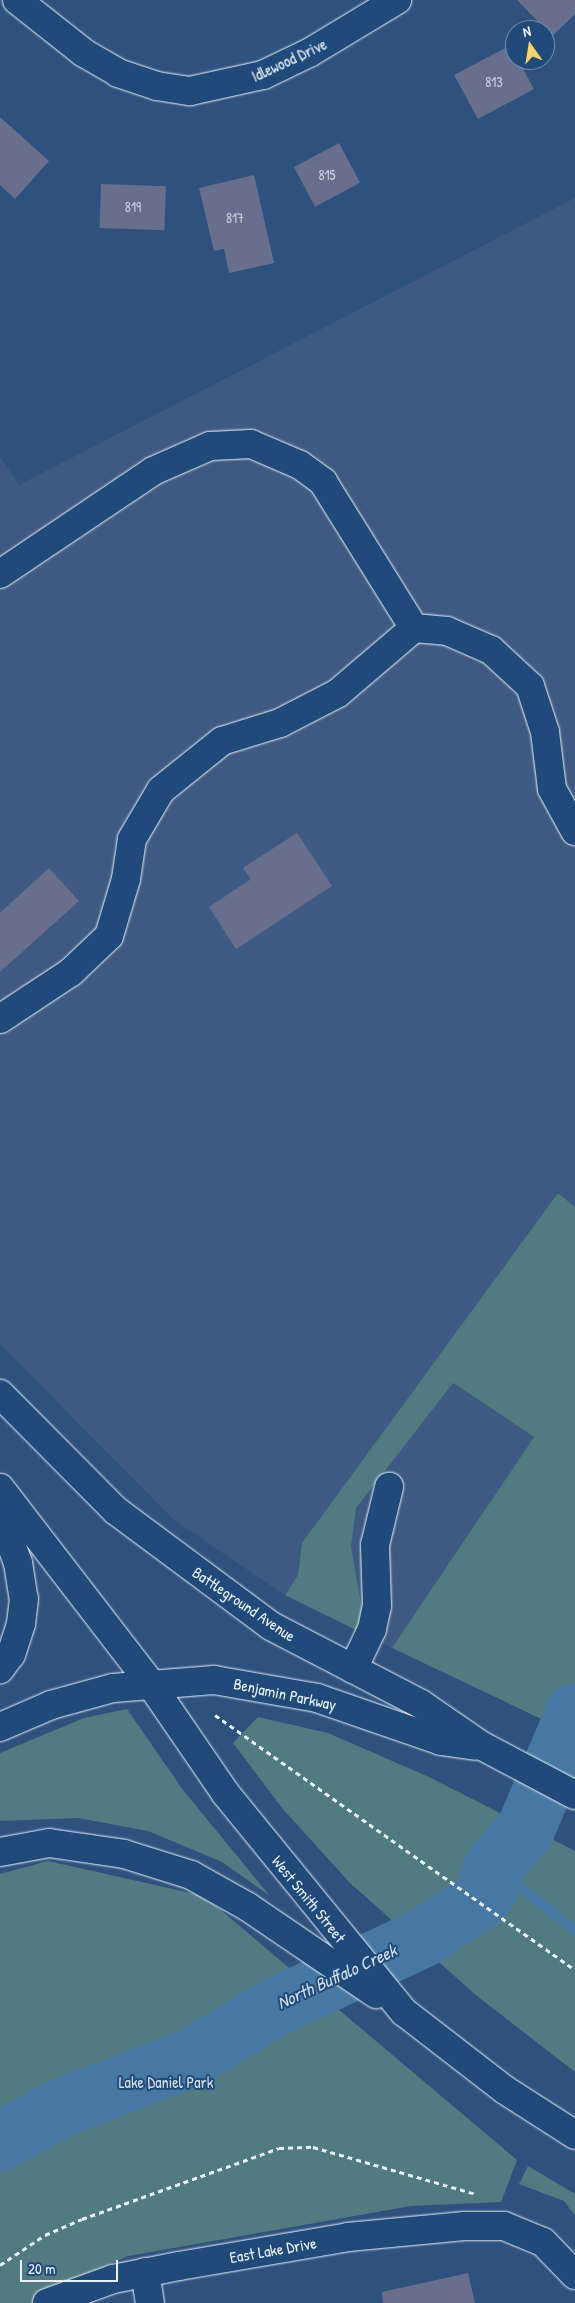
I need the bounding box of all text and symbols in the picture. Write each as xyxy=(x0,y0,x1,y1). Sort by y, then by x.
north arrow xyxy=(505,20,555,70)
text: N xyxy=(521,21,532,41)
street label: Idlewood Drive xyxy=(248,34,330,86)
house number: 813 xyxy=(485,74,503,90)
house number: 815 xyxy=(318,167,336,183)
house number: 819 xyxy=(125,199,141,215)
house number: 817 xyxy=(226,210,244,226)
street label: Battleground Avenue xyxy=(189,1563,299,1645)
street label: Benjamin Parkway xyxy=(232,1674,338,1714)
street label: West Smith Street xyxy=(268,1852,350,1946)
water label: North Buffalo Creek xyxy=(274,1940,400,2014)
park label: Lake Daniel Park xyxy=(119,2072,213,2092)
street label: East Lake Drive xyxy=(228,2233,318,2267)
scale bar xyxy=(22,2250,120,2282)
text: 20 m xyxy=(28,2258,55,2279)

